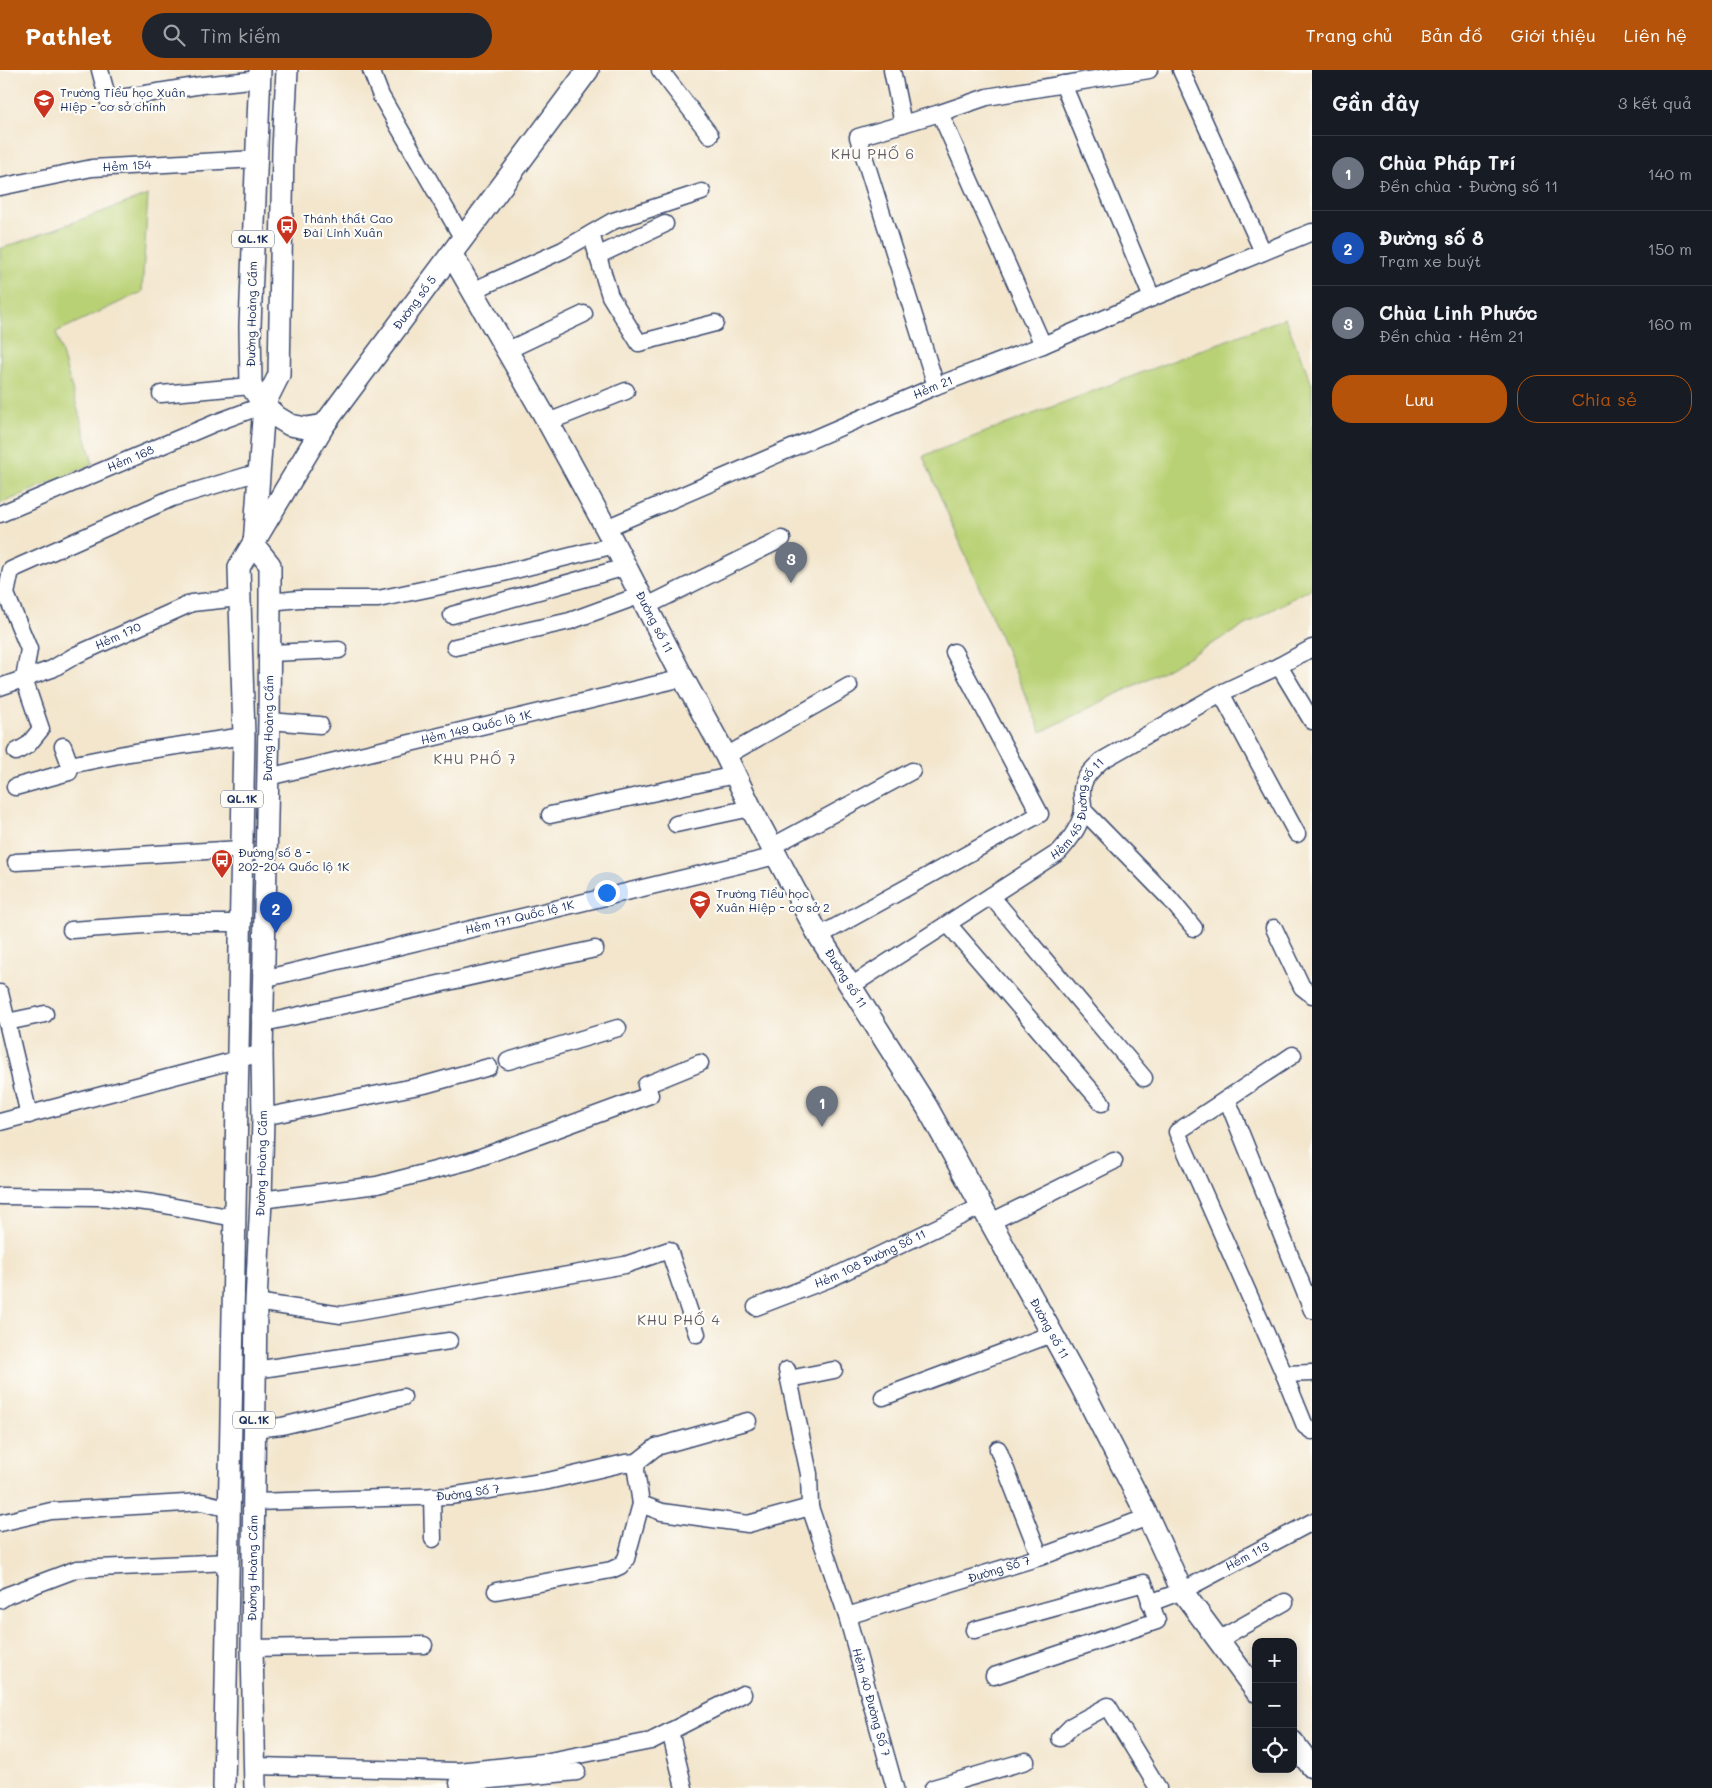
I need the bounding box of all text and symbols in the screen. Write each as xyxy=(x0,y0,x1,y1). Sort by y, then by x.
search box xyxy=(142,13,492,58)
text: Pathlet xyxy=(25,20,112,51)
icon: search xyxy=(160,21,188,49)
text: Tìm kiếm xyxy=(200,23,281,48)
text: Trang chủ xyxy=(1306,23,1393,47)
text: Bản đồ xyxy=(1421,23,1482,47)
text: Giới thiệu xyxy=(1510,23,1596,47)
text: Liên hệ xyxy=(1624,23,1687,47)
place label: Trường Tiểu học Xuân Hiệp - cơ sở chính xyxy=(60,84,185,114)
school or university icon: Trường Tiểu học Xuân Hiệp - cơ sở chính xyxy=(32,88,56,119)
text: Gần đây xyxy=(1332,89,1420,116)
text: 3 kết quả xyxy=(1618,92,1692,113)
district label: KHU PHỐ 6 xyxy=(831,144,915,163)
text: Chùa Pháp Trí xyxy=(1379,150,1516,175)
street label: Hẻm 154 xyxy=(102,156,152,174)
text: 1 xyxy=(1344,163,1352,184)
text: 140 m xyxy=(1648,163,1692,184)
text: Đền chùa · Đường số 11 xyxy=(1379,175,1559,196)
place label: Thánh thất Cao Đài Linh Xuân xyxy=(303,210,393,240)
bus stop icon: Thánh thất Cao Đài Linh Xuân xyxy=(275,214,299,245)
text: Đường số 8 xyxy=(1379,225,1484,250)
road number: QL.1K xyxy=(232,230,274,248)
text: 2 xyxy=(1344,238,1352,259)
text: 150 m xyxy=(1648,238,1692,259)
text: Trạm xe buýt xyxy=(1379,250,1481,271)
street label: Đường Hoàng Cầm xyxy=(242,261,260,367)
street label: Đường số 5 xyxy=(389,272,439,333)
text: Chùa Linh Phước xyxy=(1379,300,1538,325)
text: 3 xyxy=(1343,313,1353,334)
text: 160 m xyxy=(1647,313,1692,334)
text: Đền chùa · Hẻm 21 xyxy=(1379,325,1524,346)
street label: Hẻm 21 xyxy=(910,371,955,402)
button: Lưu xyxy=(1332,375,1507,423)
button: Chia sẻ xyxy=(1517,375,1692,423)
street label: Hẻm 168 xyxy=(105,441,156,475)
pin: 3 xyxy=(775,542,807,583)
street label: Đường số 11 xyxy=(633,588,678,655)
street label: Hẻm 170 xyxy=(92,618,144,652)
street label: Đường Hoàng Cầm xyxy=(259,675,276,781)
street label: Hẻm 149 Quốc lộ 1K xyxy=(419,705,534,747)
district label: KHU PHỐ 7 xyxy=(433,749,517,768)
street label: Hẻm 45 Đường số 11 xyxy=(1047,754,1107,863)
road number: QL.1K xyxy=(221,791,263,808)
place label: Đường số 8 - 202-204 Quốc lộ 1K xyxy=(238,844,350,874)
bus stop icon: Đường số 8 - 202-204 Quốc lộ 1K xyxy=(210,848,234,879)
your location xyxy=(594,880,620,906)
place label: Trường Tiểu học Xuân Hiệp - cơ sở 2 xyxy=(716,885,830,915)
school or university icon: Trường Tiểu học Xuân Hiệp - cơ sở 2 xyxy=(688,889,712,920)
pin: 2 xyxy=(260,892,292,933)
street label: Hẻm 171 Quốc lộ 1K xyxy=(463,896,576,937)
street label: Đường số 11 xyxy=(822,945,871,1011)
pin: 1 xyxy=(806,1086,838,1127)
street label: Đường Hoàng Cầm xyxy=(251,1110,270,1217)
street label: Hẻm 108 Đường Số 11 xyxy=(812,1225,928,1291)
street label: Đường số 11 xyxy=(1027,1295,1073,1361)
district label: KHU PHỐ 4 xyxy=(637,1310,721,1329)
road number: QL.1K xyxy=(233,1412,275,1428)
street label: Đường Số 7 xyxy=(436,1479,501,1503)
street label: Đường Hoàng Cầm xyxy=(243,1515,261,1621)
street label: Hẻm 113 xyxy=(1222,1537,1271,1574)
street label: Đường Số 7 xyxy=(966,1551,1032,1586)
map controls xyxy=(1252,1638,1297,1773)
button: + xyxy=(1252,1638,1297,1683)
street label: Hẻm 40 Đường Số 7 xyxy=(849,1646,895,1758)
button: − xyxy=(1252,1683,1297,1728)
button: locate xyxy=(1252,1728,1297,1773)

